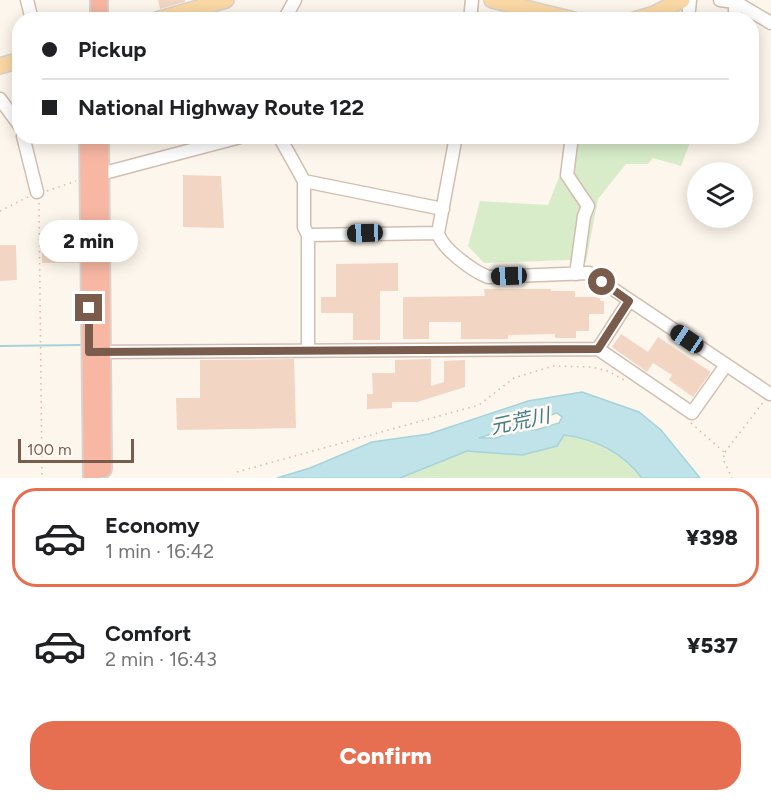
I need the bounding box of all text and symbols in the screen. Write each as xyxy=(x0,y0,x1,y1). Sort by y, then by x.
text: Pickup xyxy=(78,36,147,63)
text: National Highway Route 122 xyxy=(78,94,364,121)
map controls xyxy=(687,162,753,228)
button: layers xyxy=(687,162,753,228)
callout: 2 min xyxy=(40,221,138,263)
car xyxy=(347,223,383,243)
text: 2 min xyxy=(63,229,114,253)
car xyxy=(491,266,527,286)
route start xyxy=(588,268,615,295)
route end xyxy=(75,294,102,321)
car xyxy=(667,321,707,357)
water label: 元荒川 xyxy=(488,403,554,439)
scale bar xyxy=(18,436,134,463)
text: 100 m xyxy=(27,440,72,459)
icon: car xyxy=(33,511,87,565)
text: Economy xyxy=(105,512,200,539)
text: ¥398 xyxy=(686,524,738,551)
text: 1 min · 16:42 xyxy=(105,539,214,563)
icon: car xyxy=(33,619,87,673)
text: Comfort xyxy=(105,620,191,647)
text: ¥537 xyxy=(687,632,738,659)
text: 2 min · 16:43 xyxy=(105,647,217,671)
button: Confirm xyxy=(30,721,741,790)

